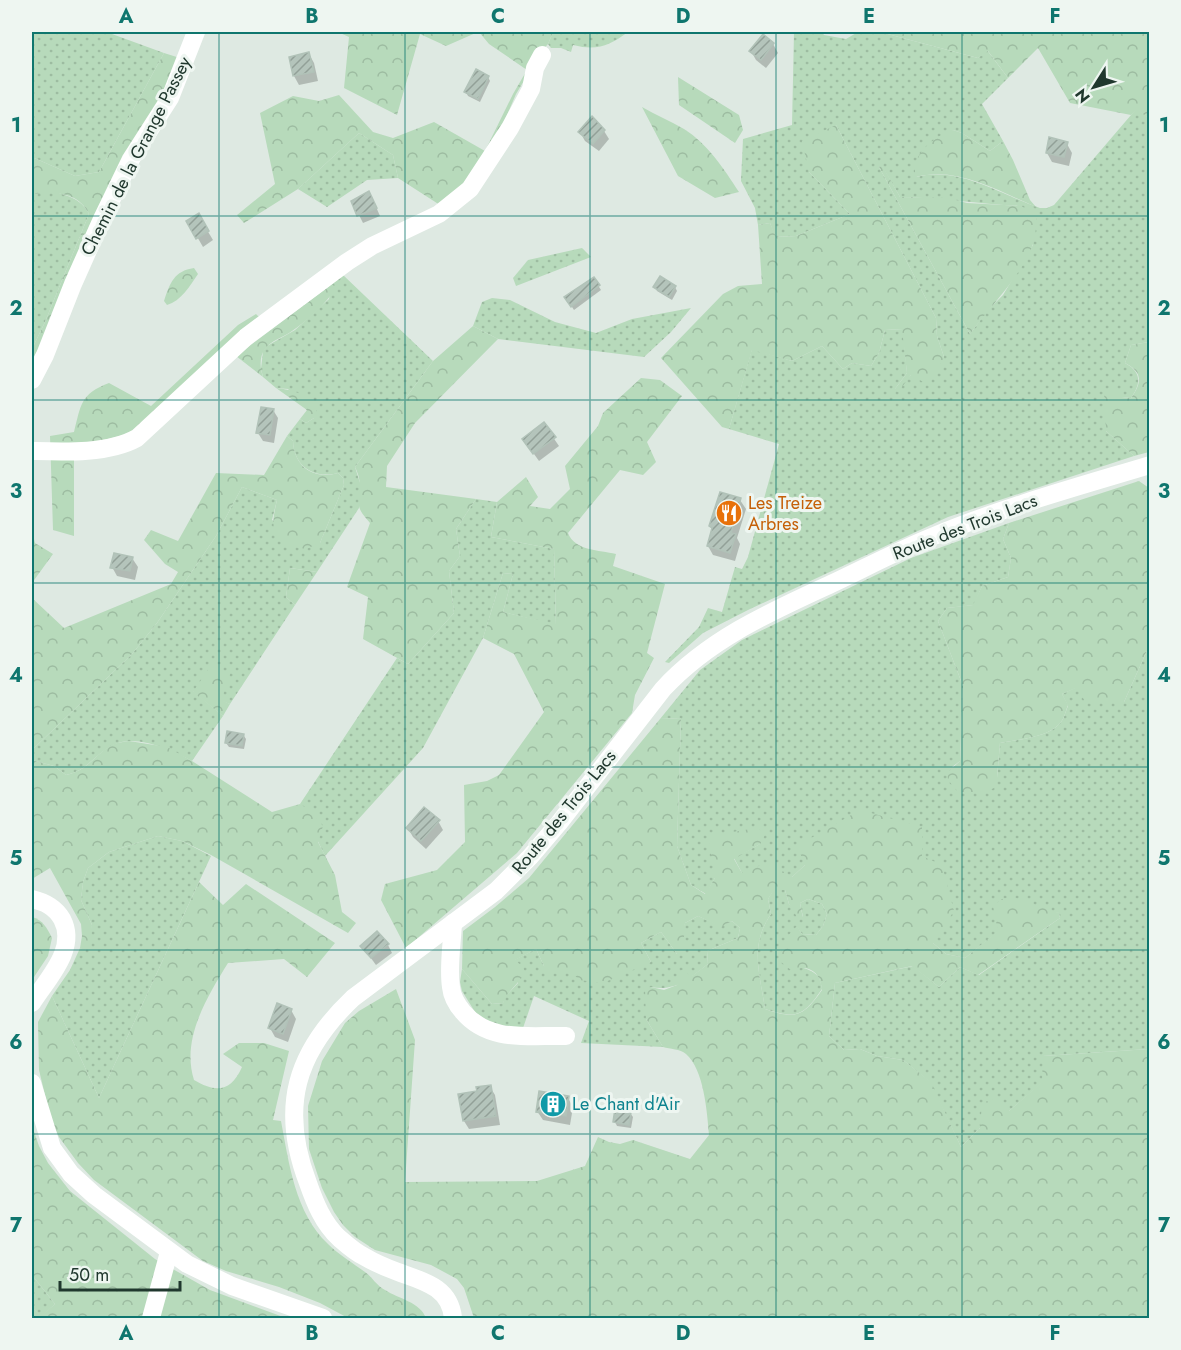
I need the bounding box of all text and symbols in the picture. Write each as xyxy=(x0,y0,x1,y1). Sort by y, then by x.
text: A xyxy=(118,2,134,31)
text: B xyxy=(305,2,319,31)
text: C xyxy=(491,2,505,31)
text: D xyxy=(676,2,690,31)
text: E xyxy=(863,2,875,31)
text: F xyxy=(1049,2,1061,31)
street label: Chemin de la Grange Passey xyxy=(74,52,198,260)
north arrow xyxy=(1064,57,1124,117)
text: N xyxy=(1069,84,1095,108)
text: 1 xyxy=(11,111,21,140)
text: 1 xyxy=(1159,111,1169,140)
text: 2 xyxy=(9,294,23,323)
text: 2 xyxy=(1157,294,1171,323)
text: 3 xyxy=(10,477,22,506)
text: 3 xyxy=(1158,477,1170,506)
street label: Route des Trois Lacs xyxy=(889,487,1041,567)
place label: Les Treize Arbres xyxy=(748,490,822,537)
restaurant icon: Les Treize Arbres xyxy=(714,498,744,528)
text: 4 xyxy=(9,661,23,690)
text: 4 xyxy=(1157,661,1171,690)
street label: Route des Trois Lacs xyxy=(506,744,622,880)
text: 5 xyxy=(10,844,23,873)
text: 5 xyxy=(1158,844,1171,873)
text: 6 xyxy=(9,1028,23,1057)
text: 6 xyxy=(1157,1028,1171,1057)
building icon: Le Chant d'Air xyxy=(538,1089,568,1119)
place label: Le Chant d'Air xyxy=(572,1091,681,1117)
text: 7 xyxy=(10,1211,23,1240)
text: 7 xyxy=(1158,1211,1171,1240)
scale bar xyxy=(60,1254,180,1292)
text: 50 m xyxy=(69,1262,109,1288)
text: A xyxy=(118,1319,134,1348)
text: B xyxy=(305,1319,319,1348)
text: C xyxy=(491,1319,505,1348)
text: D xyxy=(676,1319,690,1348)
text: E xyxy=(863,1319,875,1348)
text: F xyxy=(1049,1319,1061,1348)

